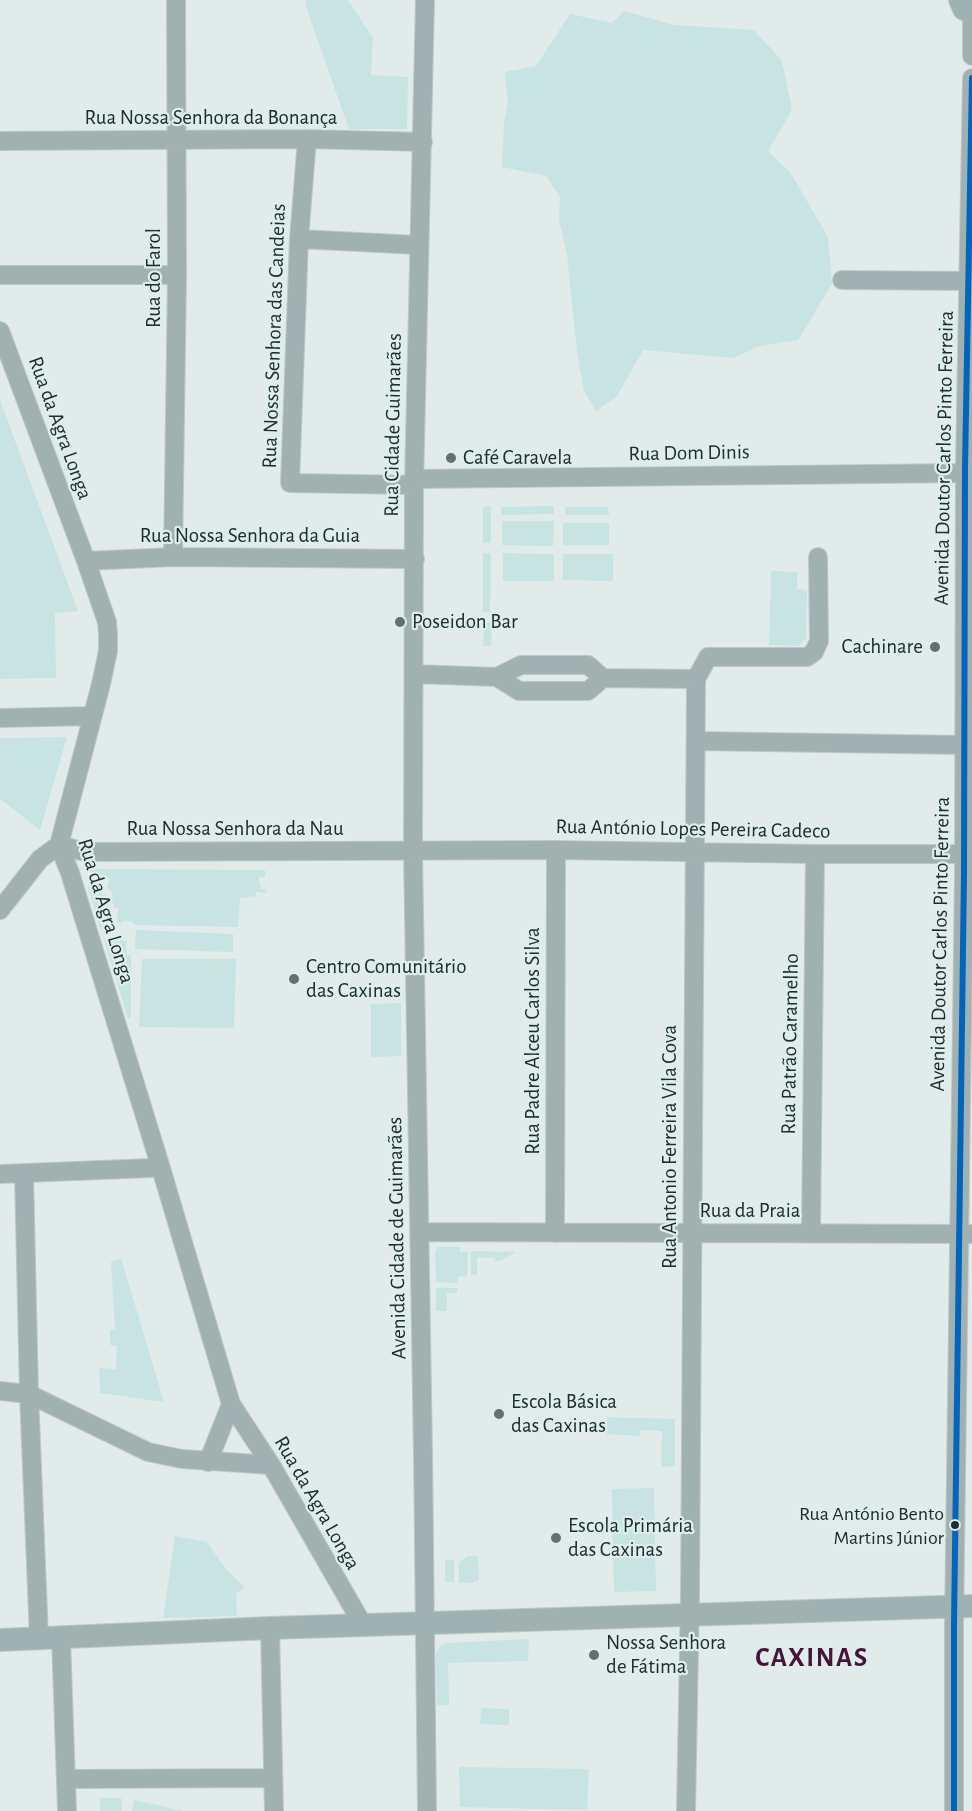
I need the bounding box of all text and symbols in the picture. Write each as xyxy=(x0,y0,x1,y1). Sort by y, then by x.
street label: Rua Nossa Senhora da Bonança xyxy=(85,105,337,131)
street label: Rua Nossa Senhora das Candeias xyxy=(257,203,291,469)
street label: Rua do Farol xyxy=(141,228,167,328)
street label: Avenida Doutor Carlos Pinto Ferreira xyxy=(929,310,959,606)
street label: Rua Cidade Guimarães xyxy=(379,333,407,517)
street label: Rua da Agra Longa xyxy=(22,353,98,503)
street label: Rua Dom Dinis xyxy=(628,439,750,467)
place label: Café Caravela xyxy=(463,445,572,471)
marker: Café Caravela xyxy=(444,451,458,465)
street label: Rua Nossa Senhora da Guia xyxy=(140,523,360,549)
place label: Poseidon Bar xyxy=(412,609,518,635)
marker: Poseidon Bar xyxy=(393,615,407,629)
place label: Cachinare xyxy=(842,634,923,660)
marker: Cachinare xyxy=(928,640,942,654)
street label: Avenida Doutor Carlos Pinto Ferreira xyxy=(925,796,955,1092)
street label: Rua António Lopes Pereira Cadeco xyxy=(555,814,831,844)
street label: Rua Nossa Senhora da Nau xyxy=(126,816,344,842)
street label: Rua da Agra Longa xyxy=(72,835,140,987)
street label: Rua Padre Alceu Carlos Silva xyxy=(520,927,546,1155)
street label: Rua Patrão Caramelho xyxy=(776,953,804,1135)
place label: Centro Comunitário das Caxinas xyxy=(306,954,466,1004)
marker: Centro Comunitário das Caxinas xyxy=(287,972,301,986)
street label: Rua Antonio Ferreira Vila Cova xyxy=(657,1025,683,1269)
street label: Avenida Cidade de Guimarães xyxy=(382,1117,412,1359)
street label: Rua da Praia xyxy=(700,1198,800,1224)
place label: Escola Básica das Caxinas xyxy=(511,1389,617,1439)
marker: Escola Básica das Caxinas xyxy=(492,1407,506,1421)
street label: Rua da Agra Longa xyxy=(269,1432,365,1574)
place label: Rua António Bento Martins Júnior xyxy=(799,1502,944,1549)
place label: Escola Primária das Caxinas xyxy=(568,1513,693,1563)
marker: Rua António Bento Martins Júnior xyxy=(949,1519,961,1531)
marker: Escola Primária das Caxinas xyxy=(549,1531,563,1545)
place label: Nossa Senhora de Fátima xyxy=(606,1630,726,1680)
district label: CAXINAS xyxy=(755,1642,869,1674)
marker: Nossa Senhora de Fátima xyxy=(587,1648,601,1662)

